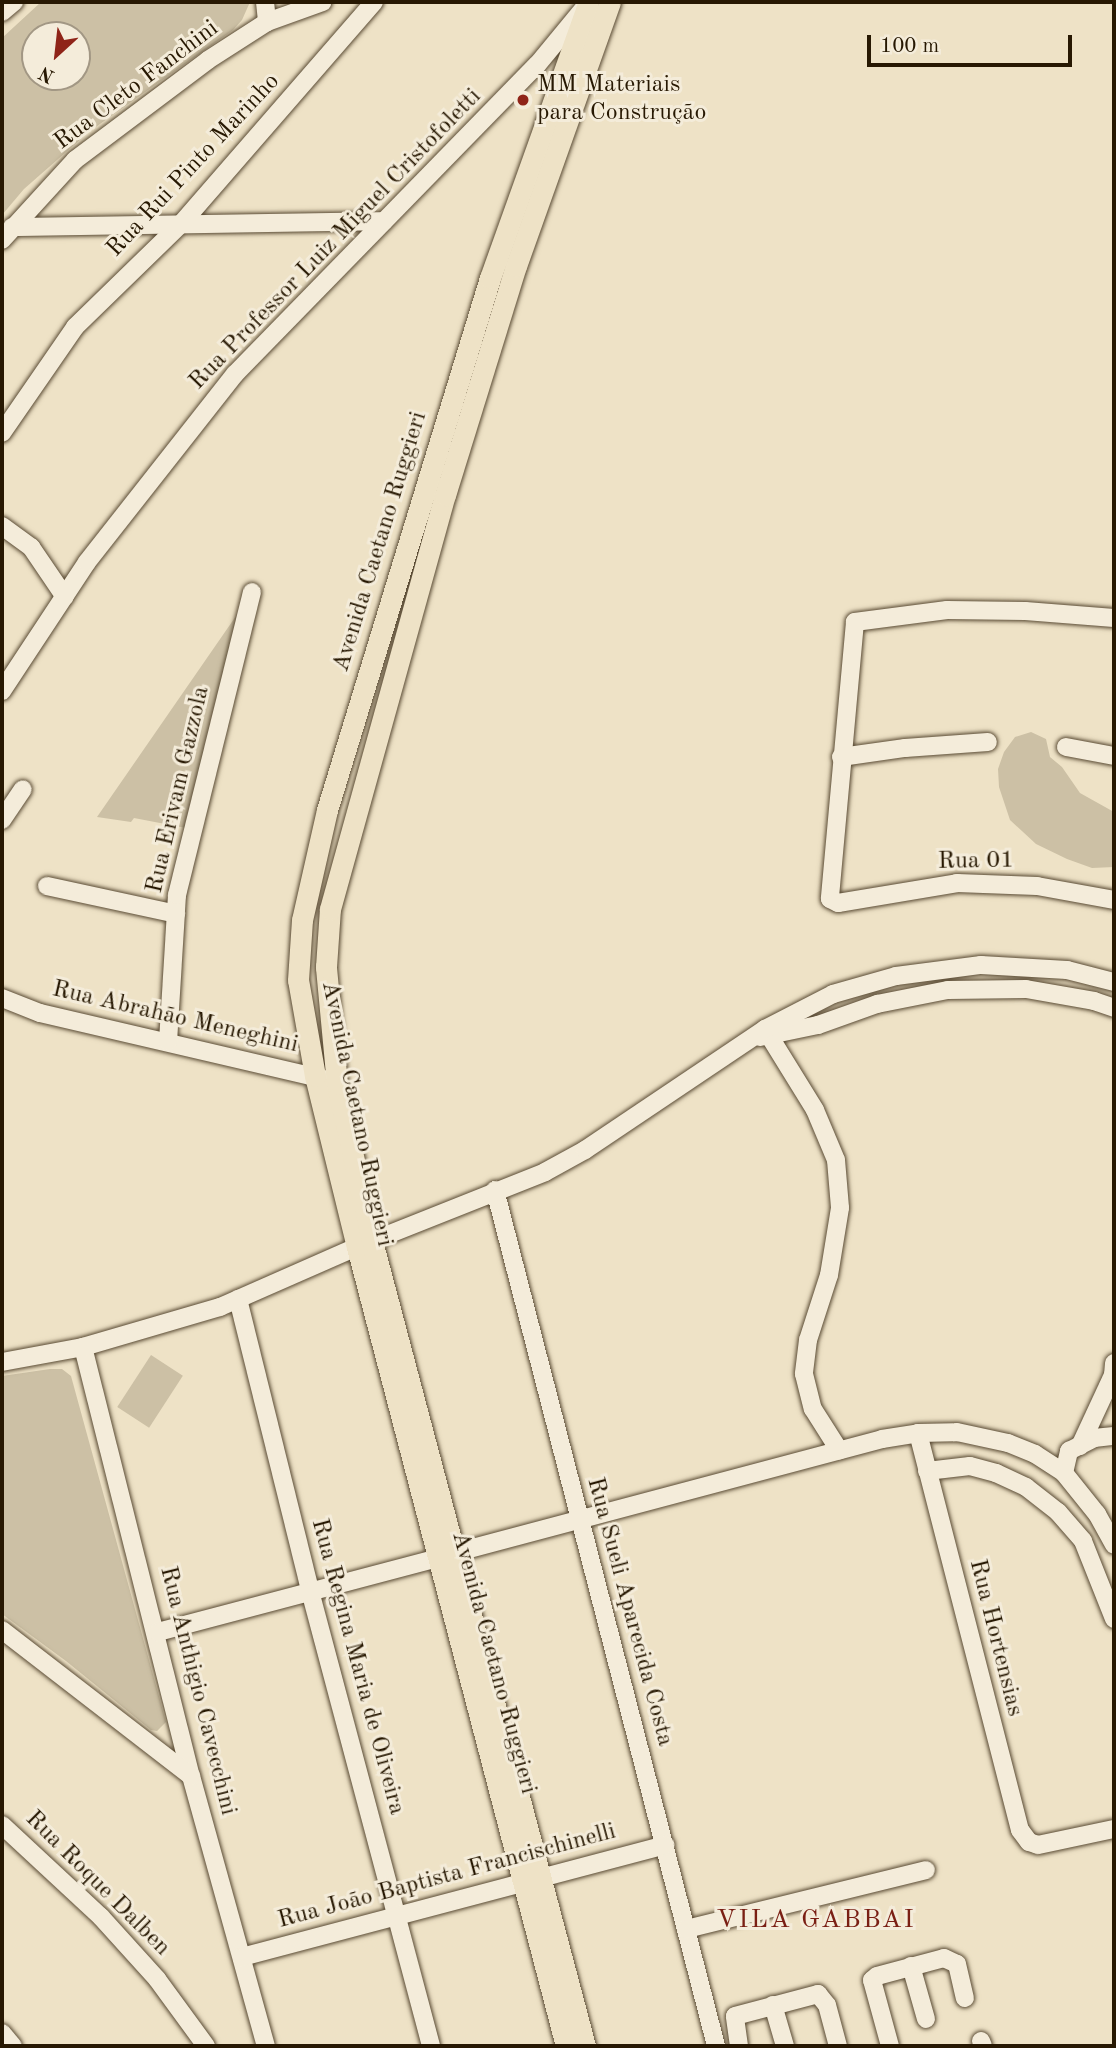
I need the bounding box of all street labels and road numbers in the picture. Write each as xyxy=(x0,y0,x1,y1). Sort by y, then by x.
street label: Rua Cleto Fanchini xyxy=(49,15,225,157)
street label: Rua Rui Pinto Marinho xyxy=(101,68,287,264)
street label: Rua Professor Luiz Miguel Cristofoletti xyxy=(184,83,488,397)
street label: Avenida Caetano Ruggieri xyxy=(328,408,434,676)
street label: Rua Erivam Gazzola xyxy=(141,684,217,896)
street label: Rua 01 xyxy=(938,847,1014,877)
street label: Rua Abrahão Meneghini xyxy=(49,976,301,1060)
street label: Avenida Caetano Ruggieri xyxy=(314,979,398,1249)
street label: Rua Sueli Aparecida Costa xyxy=(579,1474,679,1750)
street label: Rua Regina Maria de Oliveira xyxy=(304,1516,410,1818)
street label: Avenida Caetano Ruggieri xyxy=(444,1529,542,1797)
street label: Rua Hortensias xyxy=(962,1557,1028,1719)
street label: Rua Anthigio Cavecchini xyxy=(152,1564,242,1818)
street label: Rua Roque Dalben xyxy=(18,1805,176,1963)
street label: Rua João Baptista Francischinelli xyxy=(275,1818,619,1936)

